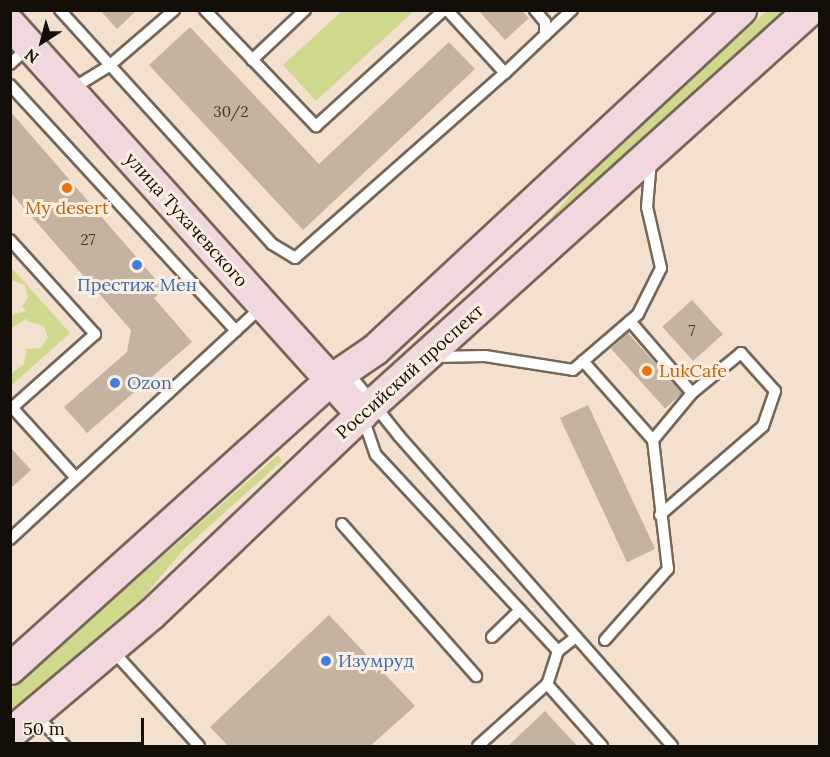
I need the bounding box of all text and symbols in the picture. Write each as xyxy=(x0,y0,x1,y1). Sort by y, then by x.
north arrow xyxy=(12,12,72,72)
text: N xyxy=(21,45,42,68)
house number: 30/2 xyxy=(213,103,249,121)
street label: улица Тухачевского xyxy=(120,148,252,292)
marker: My desert xyxy=(60,181,74,195)
place label: My desert xyxy=(25,197,109,219)
house number: 27 xyxy=(81,231,95,249)
marker: Престиж Мен xyxy=(130,258,144,272)
place label: Престиж Мен xyxy=(77,274,197,296)
street label: Российский проспект xyxy=(332,300,488,444)
house number: 7 xyxy=(689,322,695,340)
place label: LukCafe xyxy=(659,360,727,382)
marker: LukCafe xyxy=(640,364,654,378)
place label: Ozon xyxy=(127,372,172,394)
marker: Ozon xyxy=(108,376,122,390)
place label: Изумруд xyxy=(338,650,414,672)
marker: Изумруд xyxy=(319,654,333,668)
scale bar xyxy=(15,706,147,744)
text: 50 m xyxy=(23,717,65,740)

